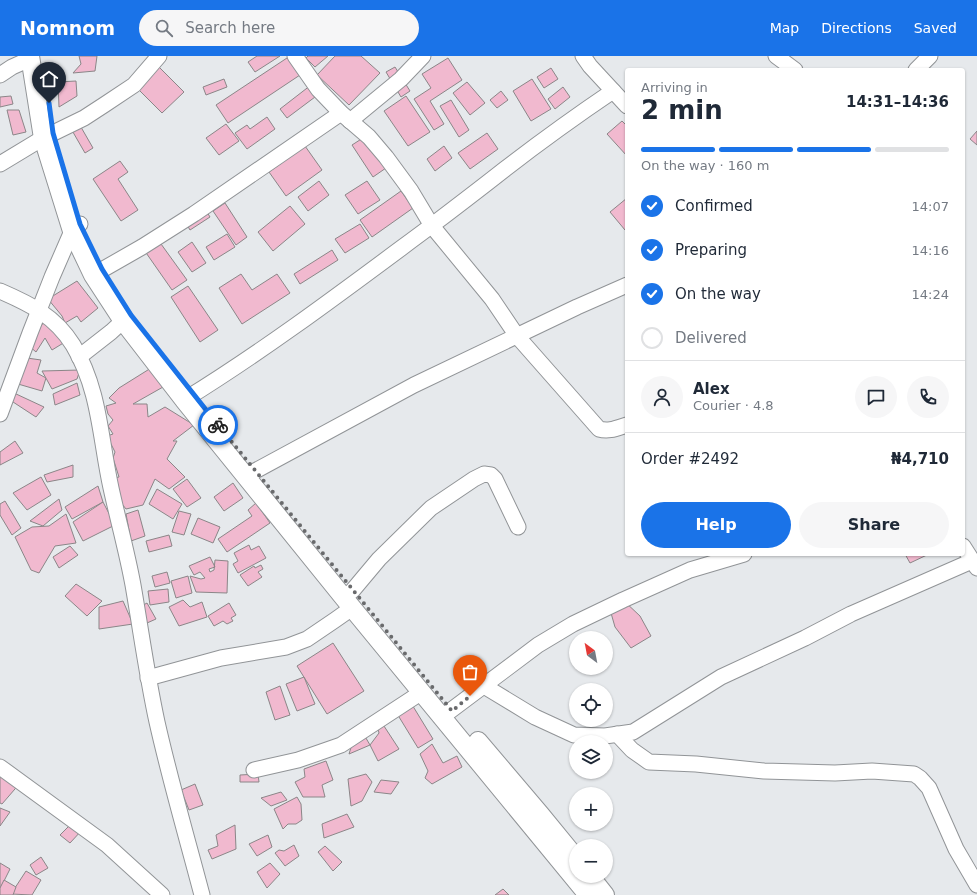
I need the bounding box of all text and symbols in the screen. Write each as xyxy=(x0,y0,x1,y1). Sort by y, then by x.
search box xyxy=(139,10,419,46)
text: Nomnom xyxy=(20,17,115,39)
icon: search xyxy=(153,17,175,39)
text: Search here xyxy=(185,19,275,37)
text: Map xyxy=(770,20,799,36)
text: Directions xyxy=(821,20,892,36)
text: Saved xyxy=(914,20,957,36)
pin xyxy=(32,62,66,103)
icon: home xyxy=(38,68,60,90)
text: Arriving in xyxy=(641,80,708,95)
text: 14:31–14:36 xyxy=(846,93,949,111)
text: 2 min xyxy=(641,95,723,125)
text: On the way · 160 m xyxy=(641,158,769,173)
icon: check xyxy=(641,195,663,217)
text: Confirmed xyxy=(675,197,753,215)
text: 14:07 xyxy=(912,199,949,214)
icon: check xyxy=(641,239,663,261)
text: Preparing xyxy=(675,241,747,259)
text: 14:16 xyxy=(912,243,949,258)
icon: check xyxy=(641,283,663,305)
text: On the way xyxy=(675,285,761,303)
text: 14:24 xyxy=(912,287,949,302)
text: Delivered xyxy=(675,329,747,347)
button: person xyxy=(641,376,683,418)
button: chat xyxy=(855,376,897,418)
button: phone xyxy=(907,376,949,418)
text: Alex xyxy=(693,380,730,398)
text: Courier · 4.8 xyxy=(693,398,774,413)
courier xyxy=(198,405,238,445)
icon: bike xyxy=(207,414,229,436)
text: Order #2492 xyxy=(641,450,739,468)
text: ₦4,710 xyxy=(891,450,949,468)
button: Help xyxy=(641,502,791,548)
button: Share xyxy=(799,502,949,548)
north arrow xyxy=(569,631,613,675)
map controls xyxy=(569,631,613,883)
pin xyxy=(453,655,487,696)
icon: bag xyxy=(459,661,481,683)
button: locate xyxy=(569,683,613,727)
button: layers xyxy=(569,735,613,779)
button: + xyxy=(569,787,613,831)
button: − xyxy=(569,839,613,883)

